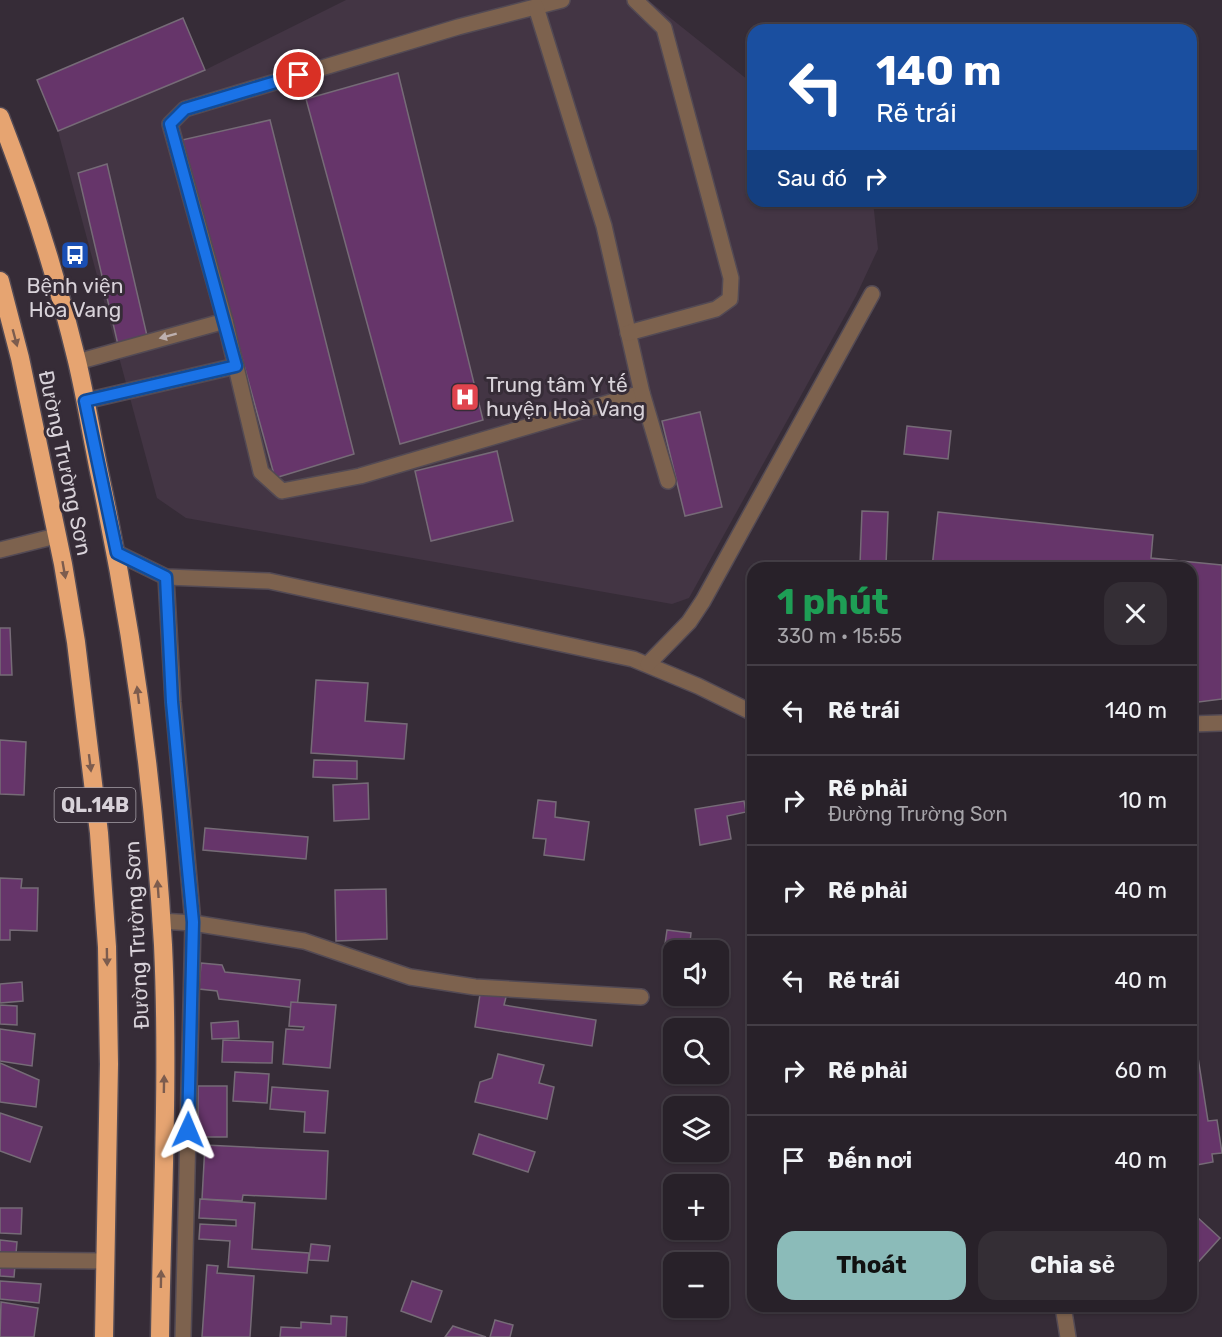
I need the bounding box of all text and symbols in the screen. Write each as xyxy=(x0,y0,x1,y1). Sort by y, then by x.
text: 140 m xyxy=(876,46,1002,96)
icon: left xyxy=(777,48,855,126)
pin xyxy=(273,49,324,100)
icon: arrive xyxy=(282,58,315,91)
text: Rẽ trái xyxy=(876,97,957,129)
icon: right xyxy=(859,162,892,195)
text: Sau đó xyxy=(777,165,847,192)
bus stop icon: Bệnh viện Hòa Vang xyxy=(59,239,91,271)
place label: Bệnh viện Hòa Vang xyxy=(27,273,123,322)
one-way arrow xyxy=(10,329,20,347)
one-way arrow xyxy=(159,332,178,342)
street label: Đường Trường Sơn xyxy=(34,368,97,558)
place label: Trung tâm Y tế huyện Hoà Vang xyxy=(486,372,645,421)
hospital icon: Trung tâm Y tế huyện Hoà Vang xyxy=(449,381,481,413)
one-way arrow xyxy=(59,560,68,579)
text: 1 phút xyxy=(777,580,889,623)
button: close xyxy=(1104,582,1167,645)
text: 330 m · 15:55 xyxy=(777,624,902,648)
one-way arrow xyxy=(133,685,143,704)
icon: left xyxy=(777,694,810,727)
text: Rẽ trái xyxy=(828,697,900,724)
text: 140 m xyxy=(1105,697,1167,724)
one-way arrow xyxy=(85,753,95,772)
text: Rẽ phải xyxy=(828,775,908,802)
icon: right xyxy=(777,784,810,817)
text: 10 m xyxy=(1119,787,1167,814)
road number: QL.14B xyxy=(54,788,136,822)
text: Đường Trường Sơn xyxy=(828,802,1008,826)
street label: Đường Trường Sơn xyxy=(119,840,154,1030)
icon: right xyxy=(777,874,810,907)
text: Rẽ phải xyxy=(828,877,908,904)
text: 40 m xyxy=(1114,877,1167,904)
one-way arrow xyxy=(154,879,163,898)
map controls xyxy=(663,940,729,1318)
button: sound xyxy=(663,940,729,1006)
one-way arrow xyxy=(103,947,112,966)
icon: left xyxy=(777,964,810,997)
text: Rẽ trái xyxy=(828,967,900,994)
text: 40 m xyxy=(1114,967,1167,994)
button: search xyxy=(663,1018,729,1084)
icon: right xyxy=(777,1054,810,1087)
text: Rẽ phải xyxy=(828,1057,908,1084)
text: 60 m xyxy=(1115,1057,1167,1084)
one-way arrow xyxy=(159,1074,169,1093)
button: layers xyxy=(663,1096,729,1162)
position arrow xyxy=(156,1098,220,1162)
icon: arrive xyxy=(777,1144,810,1177)
text: Đến nơi xyxy=(828,1147,912,1174)
text: 40 m xyxy=(1114,1147,1167,1174)
button: + xyxy=(663,1174,729,1240)
button: Thoát xyxy=(777,1231,966,1300)
button: Chia sẻ xyxy=(978,1231,1167,1300)
button: − xyxy=(663,1252,729,1318)
one-way arrow xyxy=(156,1269,166,1288)

